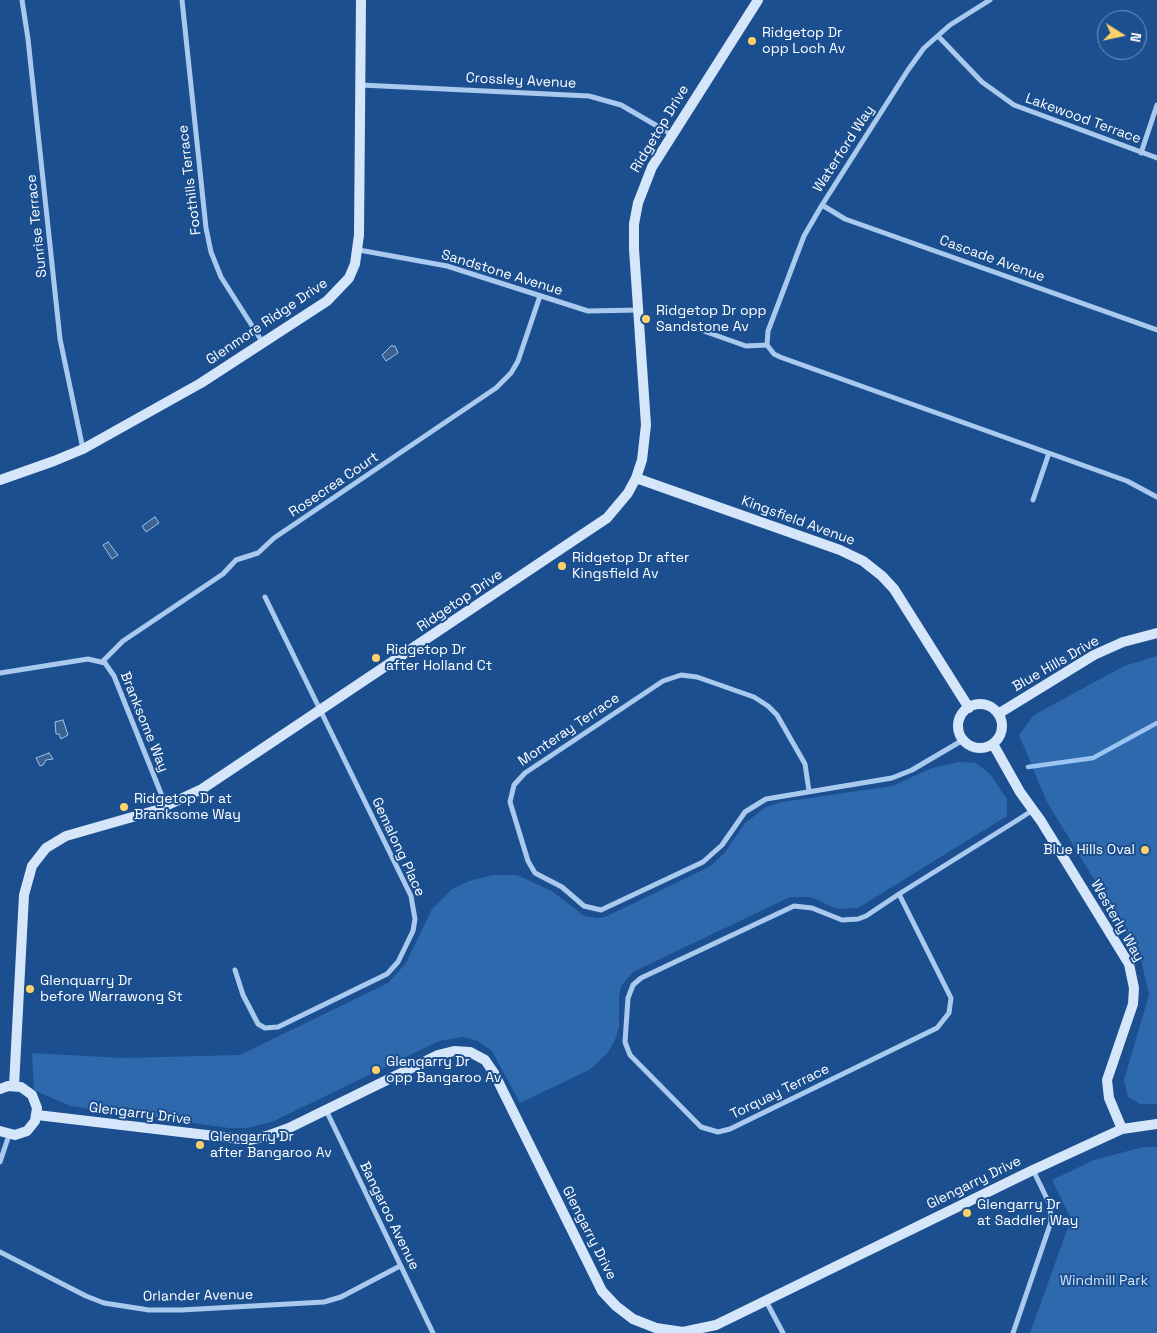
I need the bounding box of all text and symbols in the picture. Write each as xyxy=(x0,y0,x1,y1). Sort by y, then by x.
north arrow xyxy=(1097,10,1147,60)
place label: Ridgetop Dr opp Loch Av xyxy=(762,25,845,58)
text: N xyxy=(1126,31,1145,44)
marker: Ridgetop Dr opp Loch Av xyxy=(746,35,758,47)
street label: Crossley Avenue xyxy=(465,70,577,92)
street label: Ridgetop Drive xyxy=(627,82,693,176)
street label: Lakewood Terrace xyxy=(1023,90,1143,148)
street label: Waterford Way xyxy=(810,102,878,196)
street label: Foothills Terrace xyxy=(175,124,205,236)
street label: Sunrise Terrace xyxy=(23,174,51,278)
street label: Cascade Avenue xyxy=(937,232,1047,286)
street label: Sandstone Avenue xyxy=(439,247,565,299)
street label: Glenmore Ridge Drive xyxy=(203,275,331,369)
place label: Ridgetop Dr opp Sandstone Av xyxy=(656,303,767,336)
marker: Ridgetop Dr opp Sandstone Av xyxy=(640,313,652,325)
street label: Rosecrea Court xyxy=(286,449,382,521)
street label: Kingsfield Avenue xyxy=(739,493,857,549)
place label: Ridgetop Dr after Kingsfield Av xyxy=(572,550,689,582)
marker: Ridgetop Dr after Kingsfield Av xyxy=(556,560,568,572)
street label: Ridgetop Drive xyxy=(414,566,506,636)
street label: Blue Hills Drive xyxy=(1010,632,1102,696)
place label: Ridgetop Dr after Holland Ct xyxy=(386,642,492,674)
marker: Ridgetop Dr after Holland Ct xyxy=(370,652,382,664)
street label: Branksome Way xyxy=(116,669,172,775)
street label: Monteray Terrace xyxy=(515,690,623,770)
place label: Ridgetop Dr at Branksome Way xyxy=(134,791,241,824)
street label: Gemalong Place xyxy=(368,795,428,899)
marker: Ridgetop Dr at Branksome Way xyxy=(118,801,130,813)
place label: Blue Hills Oval xyxy=(1043,842,1135,858)
marker: Blue Hills Oval xyxy=(1139,844,1151,856)
street label: Westerly Way xyxy=(1087,877,1147,965)
place label: Glenquarry Dr before Warrawong St xyxy=(40,973,183,1006)
marker: Glenquarry Dr before Warrawong St xyxy=(24,983,36,995)
place label: Glenqarry Dr opp Bangaroo Av xyxy=(386,1054,501,1086)
street label: Torquay Terrace xyxy=(728,1061,832,1123)
marker: Glenqarry Dr opp Bangaroo Av xyxy=(370,1064,382,1076)
street label: Glengarry Drive xyxy=(88,1099,192,1129)
place label: Glengarry Dr after Bangaroo Av xyxy=(210,1129,332,1162)
marker: Glengarry Dr after Bangaroo Av xyxy=(194,1139,206,1151)
street label: Glengarry Drive xyxy=(924,1153,1024,1213)
street label: Bangaroo Avenue xyxy=(356,1159,422,1273)
street label: Glengarry Drive xyxy=(558,1183,620,1283)
place label: Glengarry Dr at Saddler Way xyxy=(977,1197,1078,1230)
marker: Glengarry Dr at Saddler Way xyxy=(961,1207,973,1219)
park label: Windmill Park xyxy=(1060,1273,1148,1289)
street label: Orlander Avenue xyxy=(143,1287,253,1305)

